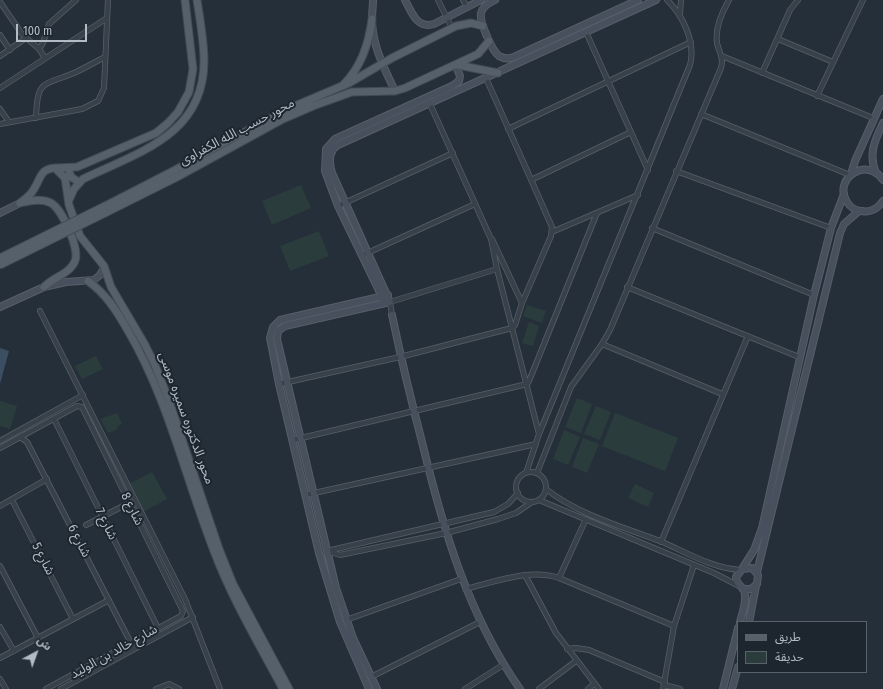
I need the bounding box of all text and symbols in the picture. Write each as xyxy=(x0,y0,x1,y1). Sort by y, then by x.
scale bar xyxy=(18,16,89,42)
text: 100 m xyxy=(23,24,52,38)
street label: محور حسب الله الكفراوى xyxy=(177,95,297,169)
street label: محور الدكتوره سميره موسى xyxy=(155,350,217,486)
street label: شارع 8 xyxy=(117,490,147,528)
street label: شارع 7 xyxy=(92,505,120,543)
street label: شارع 6 xyxy=(64,522,94,560)
street label: شارع 5 xyxy=(28,540,58,578)
legend xyxy=(737,621,867,673)
street label: شارع خالد بن الوليد xyxy=(68,622,160,682)
text: طريق xyxy=(775,630,801,644)
north arrow xyxy=(16,633,56,673)
text: ش xyxy=(34,634,54,653)
text: حديقة xyxy=(775,650,804,664)

